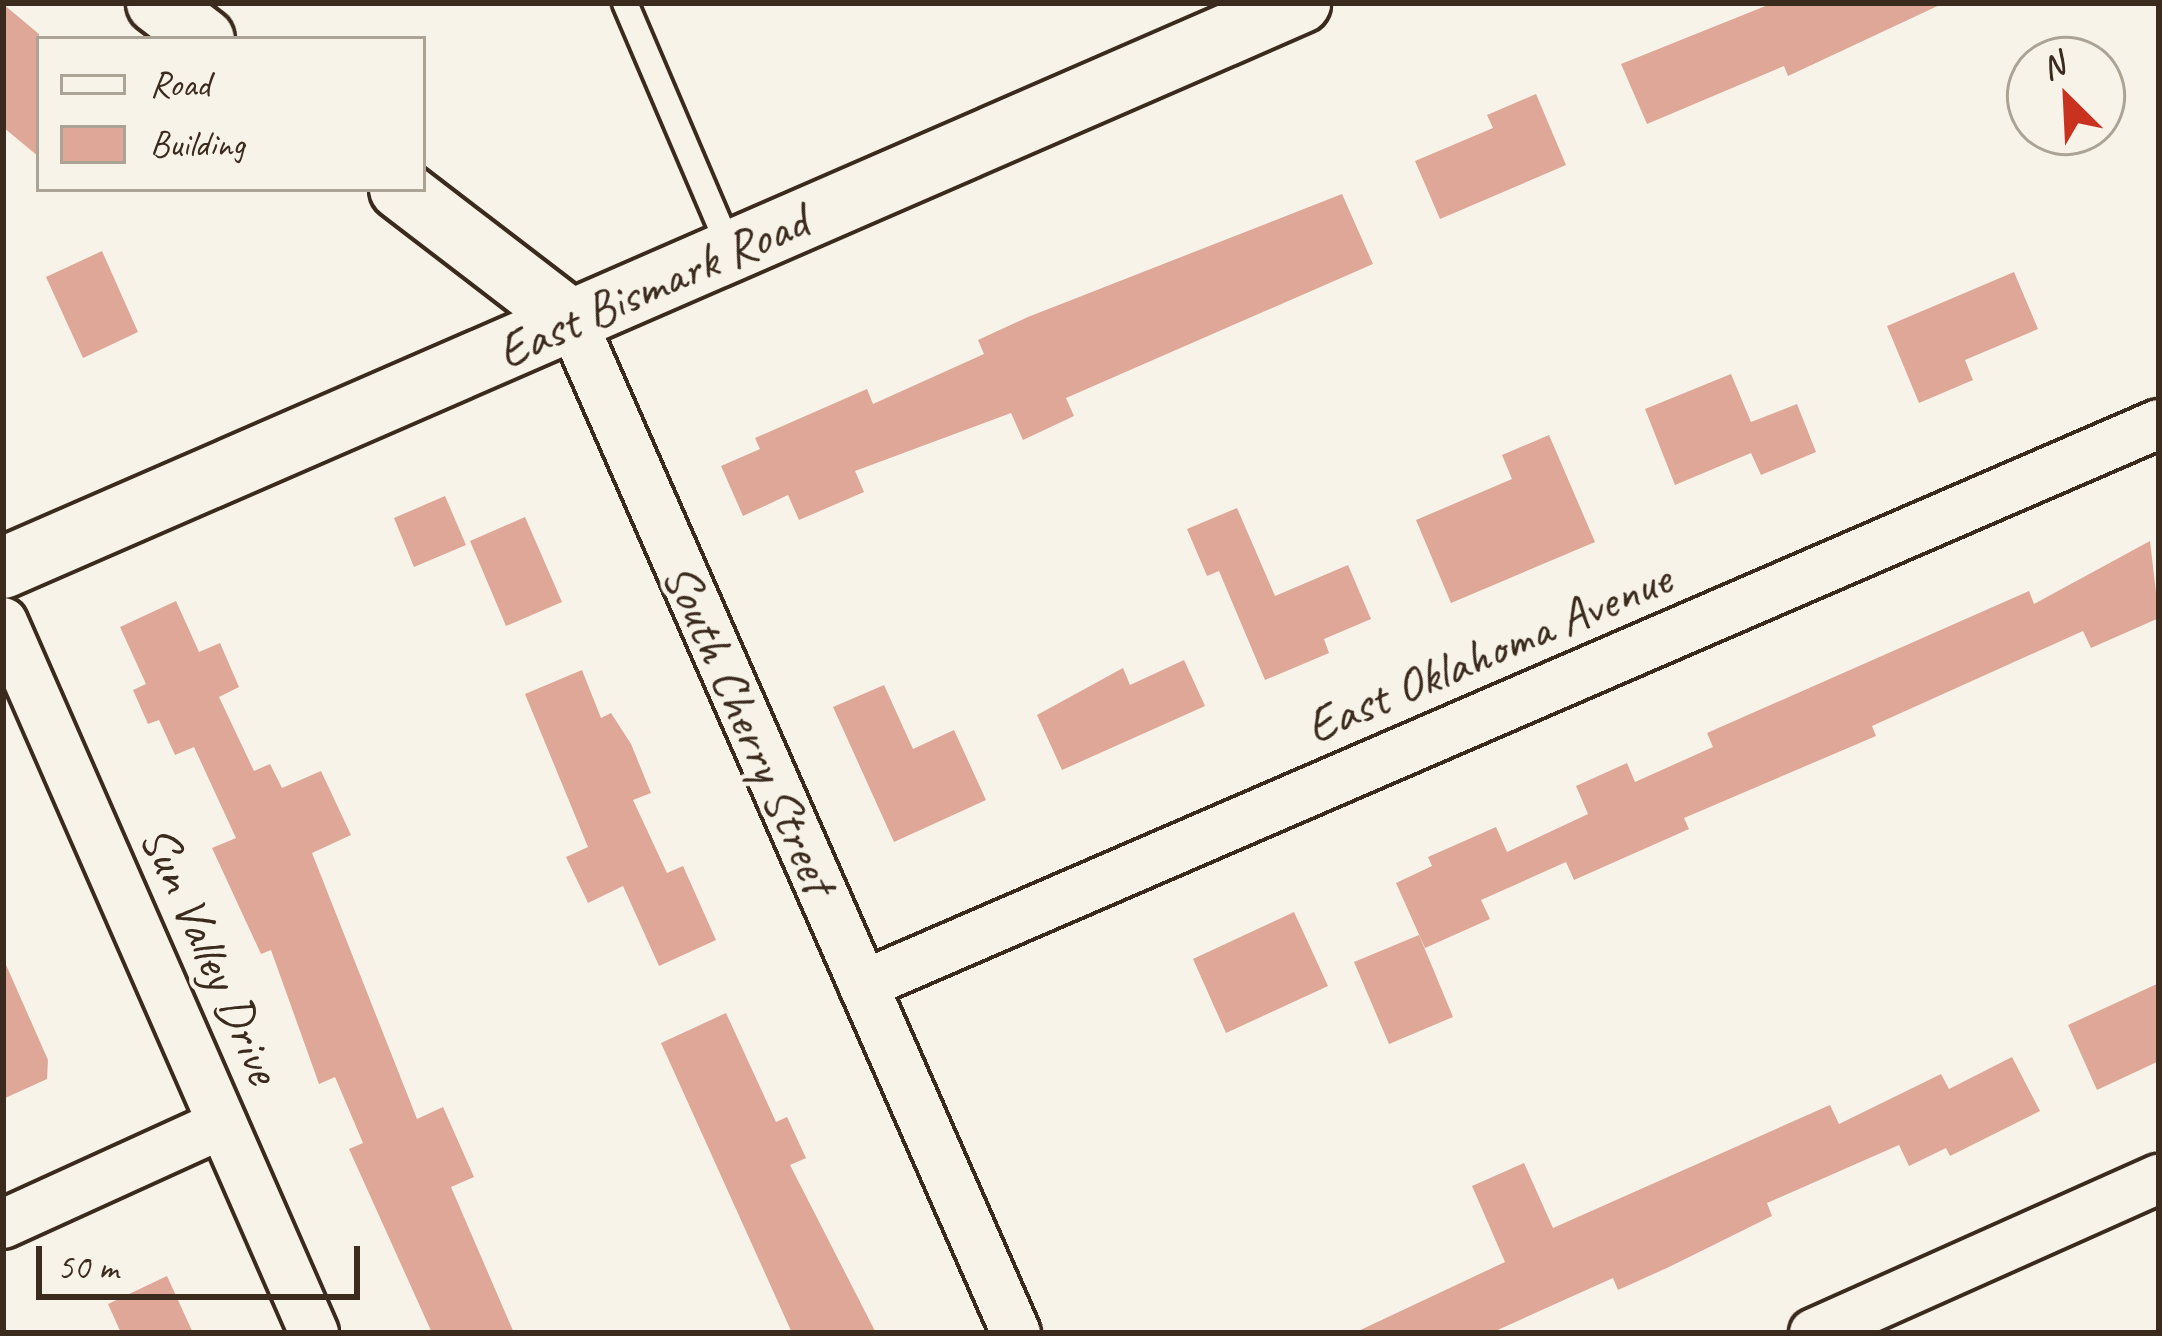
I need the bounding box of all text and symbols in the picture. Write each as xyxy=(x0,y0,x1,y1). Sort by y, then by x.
legend xyxy=(36,36,426,192)
north arrow xyxy=(2006,36,2126,156)
text: N xyxy=(2035,43,2070,89)
text: Road xyxy=(150,61,210,107)
text: Building xyxy=(150,121,245,167)
street label: East Bismark Road xyxy=(486,190,818,382)
street label: East Oklahoma Avenue xyxy=(1296,547,1680,757)
street label: South Cherry Street xyxy=(650,553,850,903)
street label: Sun Valley Drive xyxy=(127,815,295,1093)
scale bar xyxy=(42,1222,366,1296)
text: 50 m xyxy=(57,1244,118,1290)

